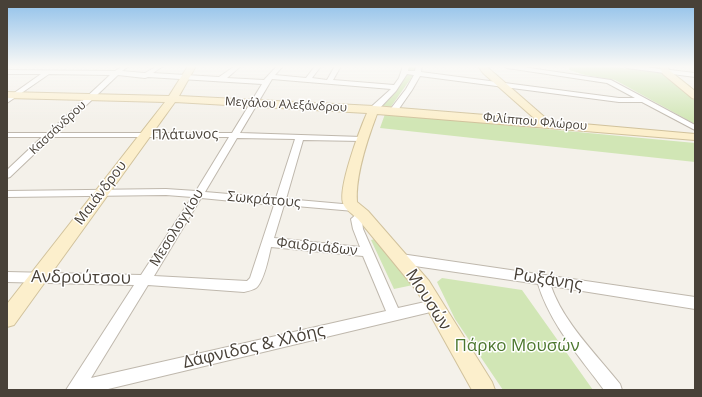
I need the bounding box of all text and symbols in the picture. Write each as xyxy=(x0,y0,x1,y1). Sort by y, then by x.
street label: Μεγάλου Αλεξάνδρου xyxy=(225,95,347,115)
street label: Κασσάνδρου xyxy=(27,98,89,158)
street label: Φιλίππου Φλώρου xyxy=(482,110,588,134)
street label: Πλάτωνος xyxy=(152,126,218,144)
street label: Μαιάνδρου xyxy=(71,158,131,228)
street label: Μεσολογγίου xyxy=(147,186,207,270)
street label: Σωκράτους xyxy=(227,188,301,212)
street label: Φαιδριάδων xyxy=(276,234,358,260)
street label: Ρωξάνης xyxy=(512,264,584,296)
street label: Μουσών xyxy=(401,266,455,334)
street label: Ανδρούτσου xyxy=(31,267,131,289)
street label: Δάφνιδος & Χλόης xyxy=(181,321,327,373)
park label: Πάρκο Μουσών xyxy=(454,336,580,356)

